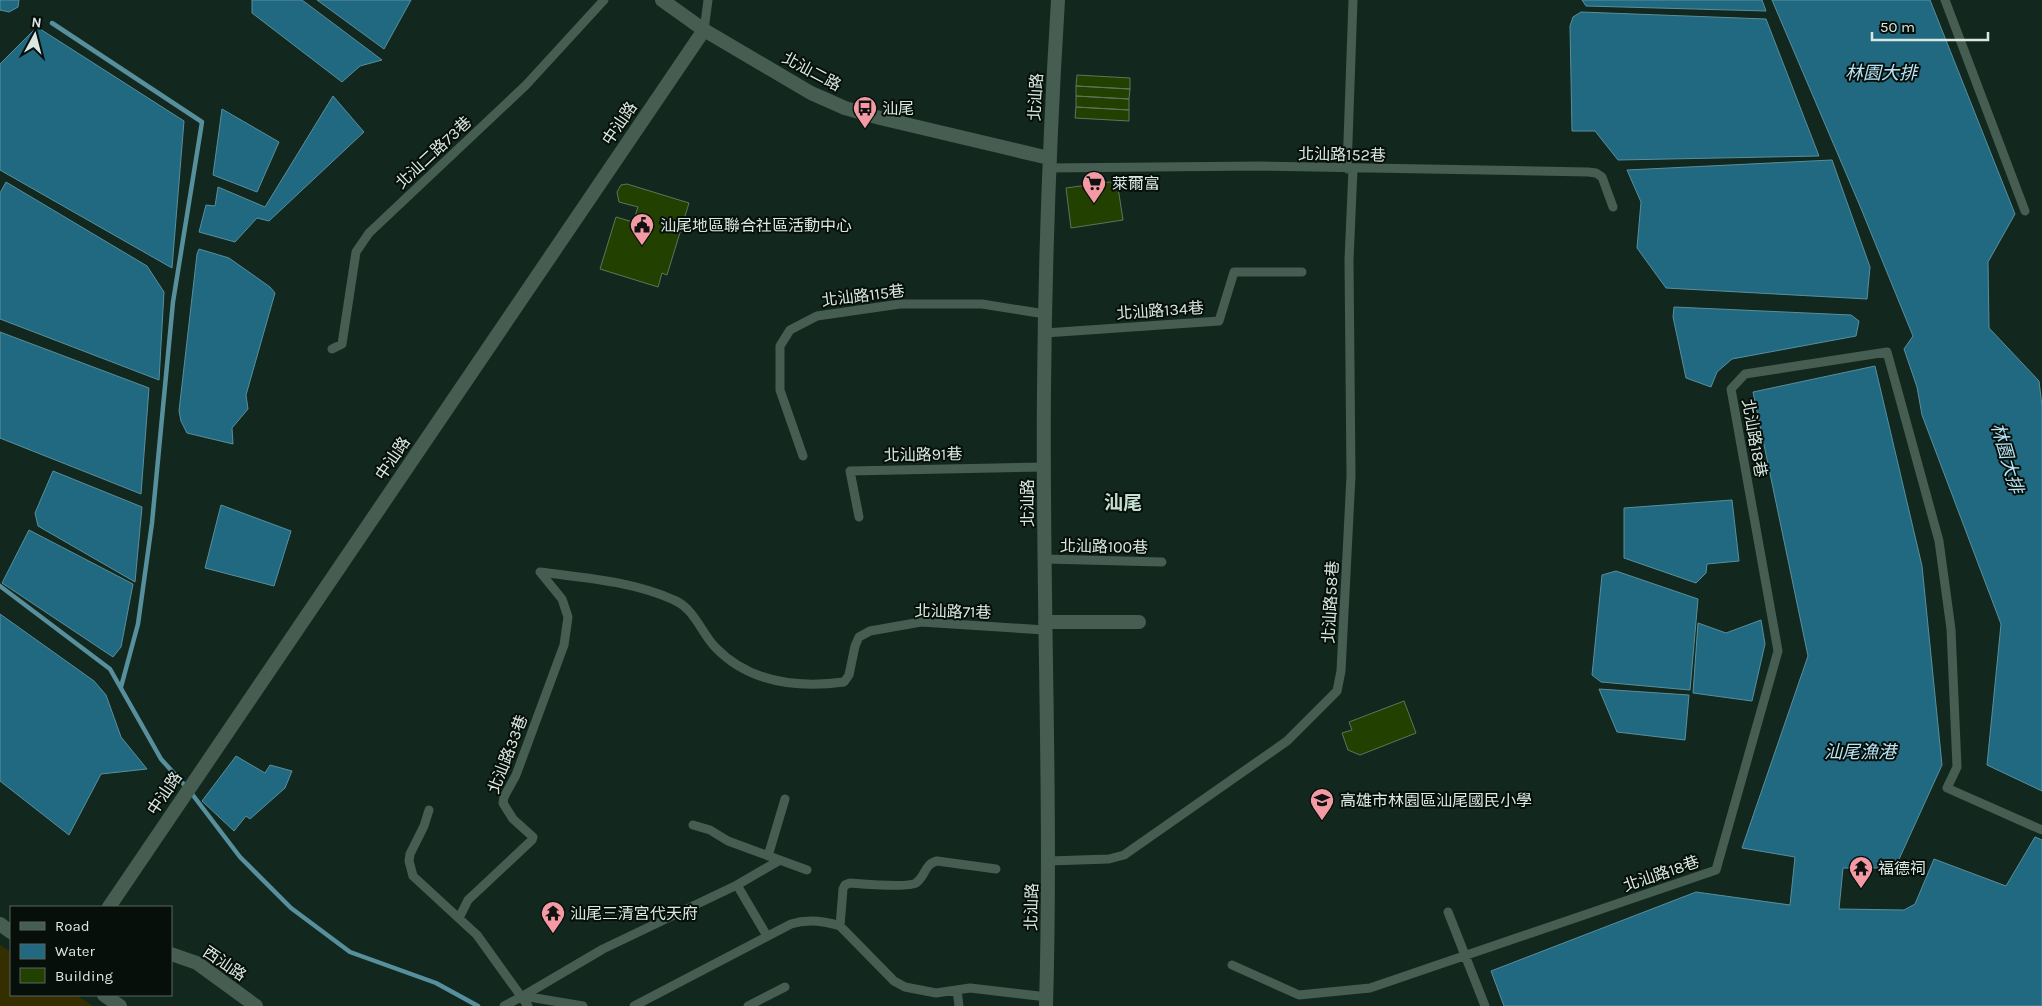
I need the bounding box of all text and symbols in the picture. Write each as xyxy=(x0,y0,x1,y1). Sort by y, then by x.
north arrow xyxy=(10,10,60,60)
scale bar xyxy=(1872,10,1988,42)
text: N xyxy=(31,14,43,32)
text: 50 m xyxy=(1880,18,1915,36)
street label: 北汕二路 xyxy=(779,48,844,95)
water label: 林園大排 xyxy=(1845,62,1919,84)
street label: 北汕路 xyxy=(1025,73,1046,121)
bus stop icon: 汕尾 xyxy=(852,95,878,129)
street label: 中汕路 xyxy=(598,98,641,148)
place label: 汕尾 xyxy=(882,99,914,118)
street label: 北汕二路73巷 xyxy=(391,112,475,192)
street label: 北汕路152巷 xyxy=(1298,144,1386,165)
supermarket icon: 萊爾富 xyxy=(1081,170,1107,204)
place label: 萊爾富 xyxy=(1112,174,1160,193)
public building icon: 汕尾地區聯合社區活動中心 xyxy=(629,212,655,246)
place label: 汕尾地區聯合社區活動中心 xyxy=(660,216,852,235)
street label: 北汕路115巷 xyxy=(820,281,906,310)
street label: 北汕路134巷 xyxy=(1116,298,1204,323)
street label: 北汕路18巷 xyxy=(1738,397,1771,479)
water label: 林園大排 xyxy=(1987,420,2028,498)
street label: 中汕路 xyxy=(371,433,414,483)
street label: 北汕路91巷 xyxy=(884,444,962,465)
street label: 北汕路 xyxy=(1018,479,1037,527)
district label: 汕尾 xyxy=(1104,492,1142,514)
street label: 北汕路100巷 xyxy=(1060,536,1148,557)
street label: 北汕路58巷 xyxy=(1319,560,1342,644)
street label: 北汕路71巷 xyxy=(914,601,992,622)
street label: 北汕路33巷 xyxy=(484,712,531,796)
water label: 汕尾漁港 xyxy=(1824,741,1899,763)
street label: 中汕路 xyxy=(143,768,186,818)
school or university icon: 高雄市林園區汕尾國民小學 xyxy=(1309,787,1335,821)
place label: 高雄市林園區汕尾國民小學 xyxy=(1340,791,1532,810)
street label: 北汕路18巷 xyxy=(1621,852,1702,895)
temple icon: 福德祠 xyxy=(1848,855,1874,889)
place label: 福德祠 xyxy=(1878,859,1926,878)
street label: 北汕路 xyxy=(1022,883,1041,931)
temple icon: 汕尾三清宮代天府 xyxy=(540,900,566,934)
place label: 汕尾三清宮代天府 xyxy=(570,904,698,923)
legend xyxy=(10,906,172,996)
text: Road xyxy=(55,917,90,935)
text: Water xyxy=(55,942,96,960)
street label: 西汕路 xyxy=(200,942,250,985)
text: Building xyxy=(55,967,113,985)

